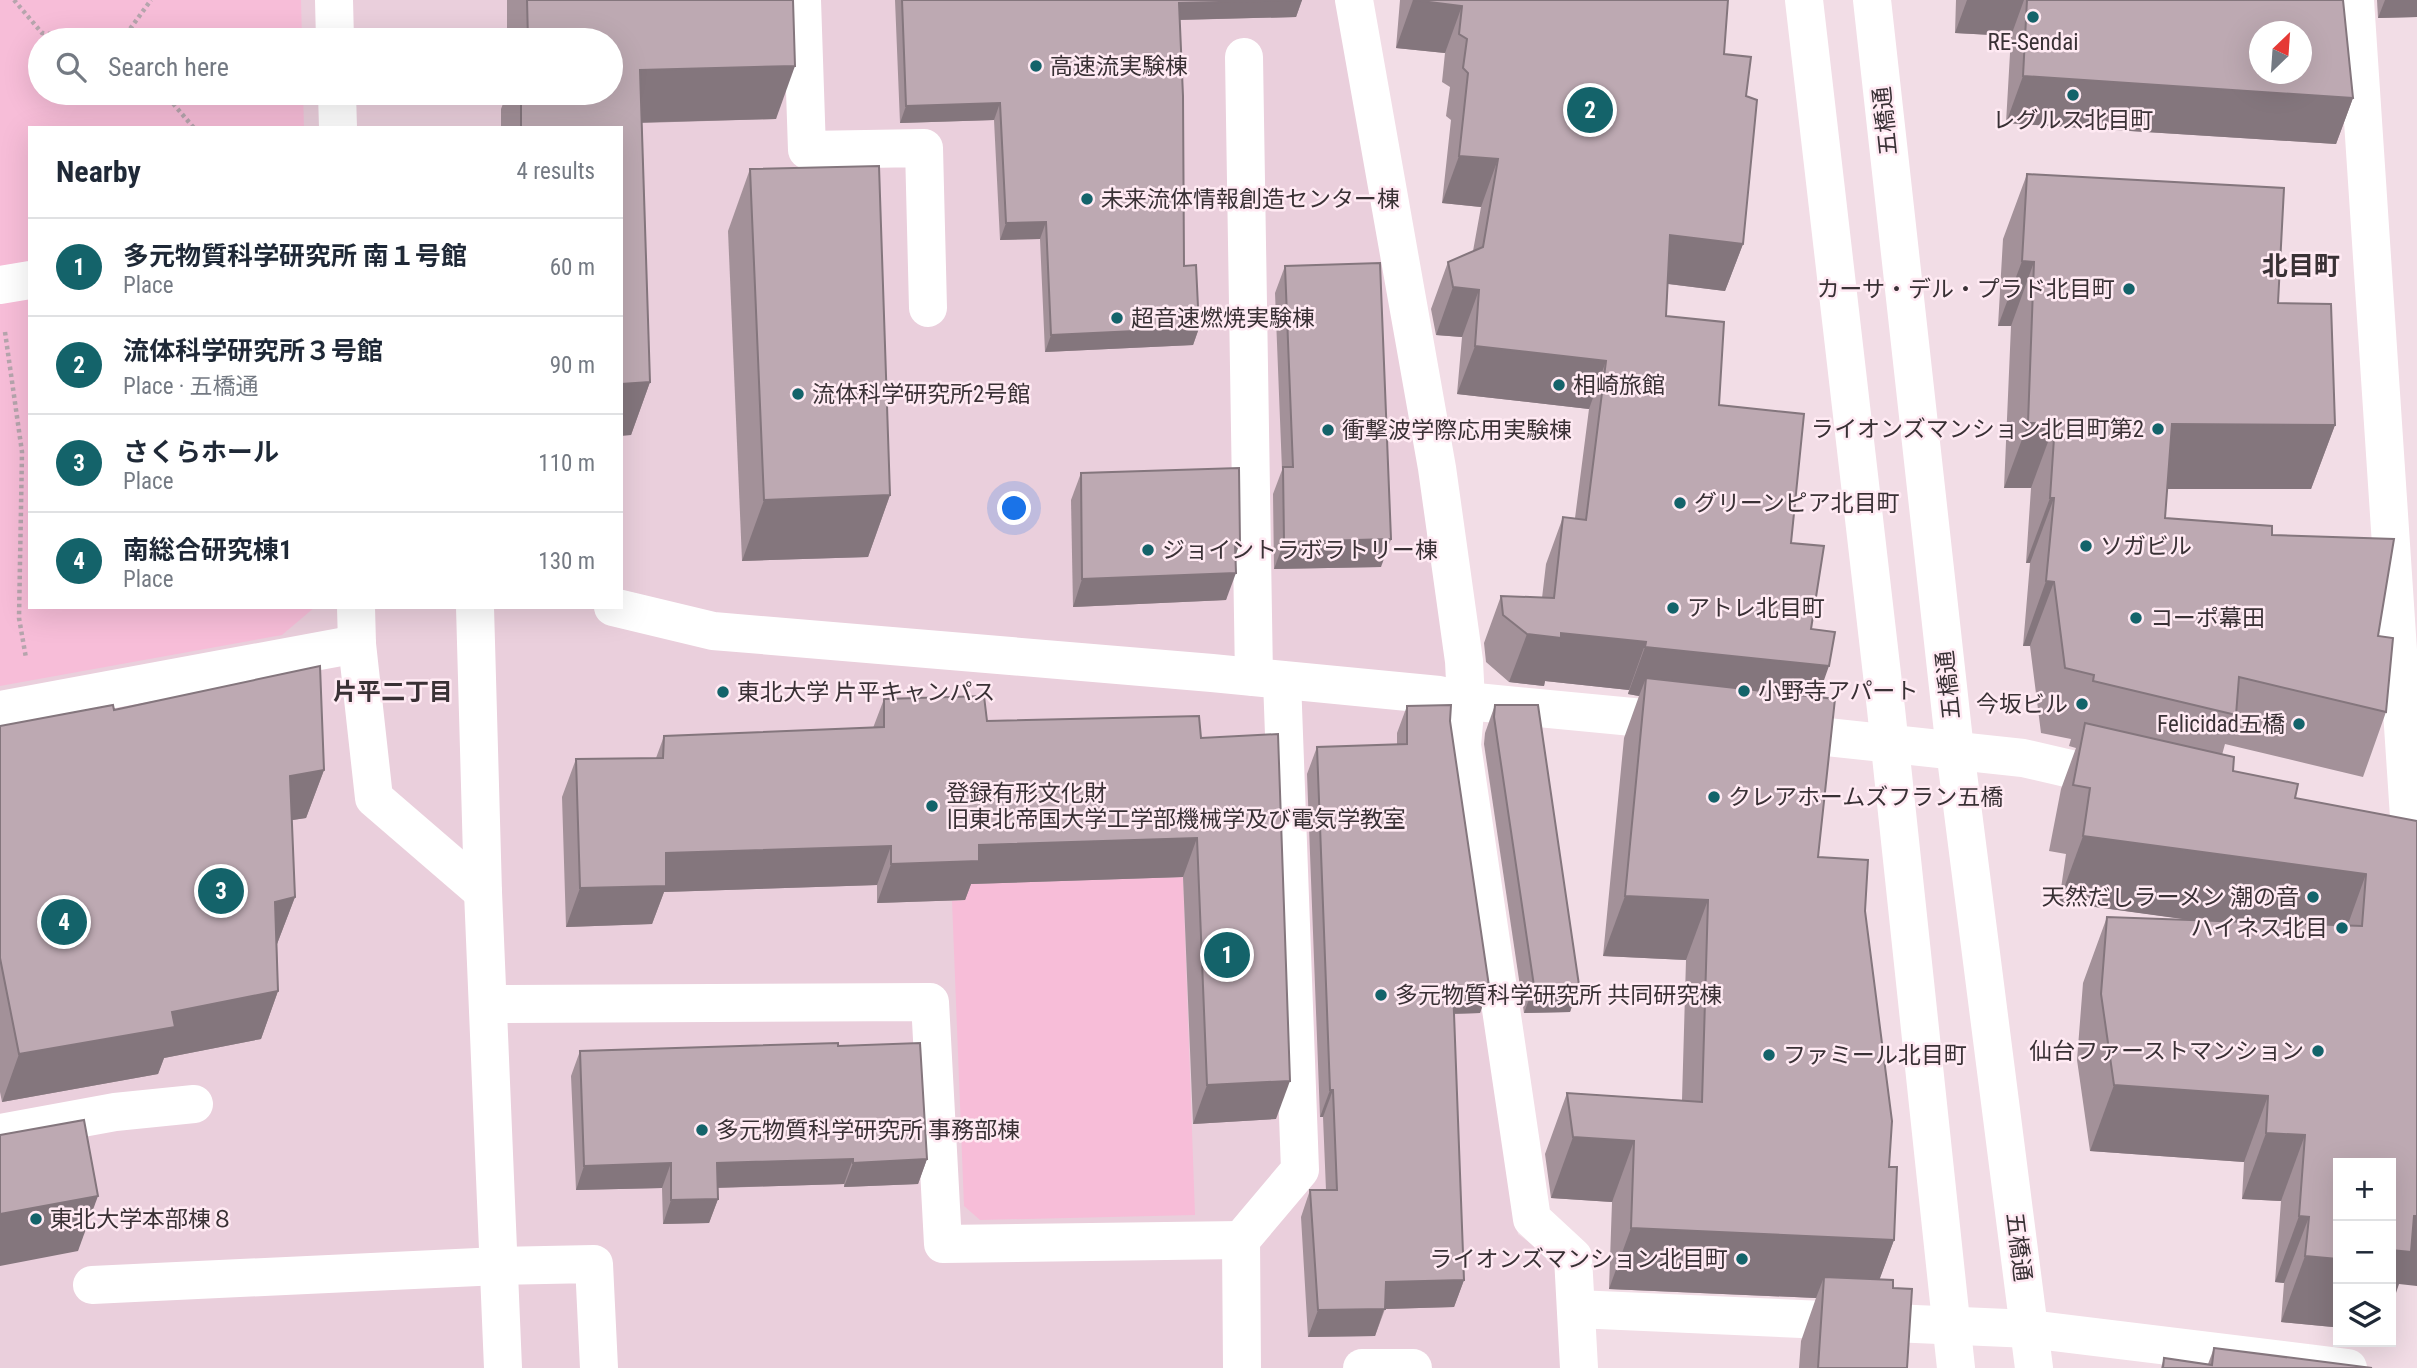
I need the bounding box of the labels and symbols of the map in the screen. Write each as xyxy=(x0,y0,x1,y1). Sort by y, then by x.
marker: RE-Sendai xyxy=(2025,9,2041,25)
north arrow xyxy=(2249,21,2312,84)
place label: RE-Sendai xyxy=(1988,29,2078,56)
place label: 高速流実験棟 xyxy=(1050,53,1188,80)
marker: 高速流実験棟 xyxy=(1028,58,1044,74)
pin: 2 xyxy=(1567,84,1613,136)
street label: 五橋通 xyxy=(1868,85,1903,157)
marker: レグルス北目町 xyxy=(2065,87,2081,103)
place label: レグルス北目町 xyxy=(1993,107,2154,134)
place label: 未来流体情報創造センター棟 xyxy=(1101,186,1400,213)
marker: 未来流体情報創造センター棟 xyxy=(1079,191,1095,207)
district label: 北目町 xyxy=(2262,251,2340,281)
place label: カーサ・デル・プラド北目町 xyxy=(1816,276,2115,303)
marker: カーサ・デル・プラド北目町 xyxy=(2121,281,2137,297)
place label: 超音速燃焼実験棟 xyxy=(1131,305,1315,332)
marker: 超音速燃焼実験棟 xyxy=(1109,310,1125,326)
place label: 相崎旅館 xyxy=(1573,372,1665,399)
marker: 相崎旅館 xyxy=(1551,377,1567,393)
place label: 流体科学研究所2号館 xyxy=(812,381,1030,408)
marker: 流体科学研究所2号館 xyxy=(790,386,806,402)
place label: ライオンズマンション北目町第2 xyxy=(1811,416,2144,443)
place label: 衝撃波学際応用実験棟 xyxy=(1342,417,1572,444)
marker: ライオンズマンション北目町第2 xyxy=(2150,421,2166,437)
marker: 衝撃波学際応用実験棟 xyxy=(1320,422,1336,438)
place label: グリーンピア北目町 xyxy=(1694,490,1900,517)
your location xyxy=(997,491,1031,525)
marker: グリーンピア北目町 xyxy=(1672,495,1688,511)
place label: ソガビル xyxy=(2100,533,2192,560)
place label: ジョイントラボラトリー棟 xyxy=(1162,537,1438,564)
marker: ソガビル xyxy=(2078,538,2094,554)
marker: ジョイントラボラトリー棟 xyxy=(1140,542,1156,558)
place label: アトレ北目町 xyxy=(1687,595,1825,622)
marker: アトレ北目町 xyxy=(1665,600,1681,616)
place label: コーポ幕田 xyxy=(2150,605,2265,632)
marker: コーポ幕田 xyxy=(2128,610,2144,626)
street label: 五橋通 xyxy=(1931,649,1966,721)
district label: 片平二丁目 xyxy=(333,678,453,706)
place label: 小野寺アパート xyxy=(1758,678,1919,705)
place label: 東北大学 片平キャンパス xyxy=(737,679,995,706)
marker: 小野寺アパート xyxy=(1736,683,1752,699)
marker: 東北大学 片平キャンパス xyxy=(715,684,731,700)
place label: 今坂ビル xyxy=(1976,691,2068,718)
marker: 今坂ビル xyxy=(2074,696,2090,712)
place label: Felicidad五橋 xyxy=(2157,711,2285,738)
marker: Felicidad五橋 xyxy=(2291,716,2307,732)
place label: 登録有形文化財 旧東北帝国大学工学部機械学及び電気学教室 xyxy=(946,780,1406,833)
place label: クレアホームズフラン五橋 xyxy=(1728,784,2003,811)
marker: クレアホームズフラン五橋 xyxy=(1706,789,1722,805)
marker: 登録有形文化財 旧東北帝国大学工学部機械学及び電気学教室 xyxy=(924,798,940,814)
pin: 3 xyxy=(198,865,244,917)
place label: 天然だしラーメン 潮の音 xyxy=(2042,884,2299,911)
marker: 天然だしラーメン 潮の音 xyxy=(2305,889,2321,905)
pin: 4 xyxy=(41,896,87,948)
place label: ハイネス北目 xyxy=(2190,915,2328,942)
marker: ハイネス北目 xyxy=(2334,920,2350,936)
pin: 1 xyxy=(1204,929,1250,981)
place label: 多元物質科学研究所 共同研究棟 xyxy=(1395,982,1722,1009)
marker: 多元物質科学研究所 共同研究棟 xyxy=(1373,987,1389,1003)
place label: 仙台ファーストマンション xyxy=(2029,1038,2304,1065)
place label: ファミール北目町 xyxy=(1783,1042,1967,1069)
marker: 仙台ファーストマンション xyxy=(2310,1043,2326,1059)
marker: ファミール北目町 xyxy=(1761,1047,1777,1063)
place label: 多元物質科学研究所 事務部棟 xyxy=(716,1117,1020,1144)
marker: 多元物質科学研究所 事務部棟 xyxy=(694,1122,710,1138)
place label: 東北大学本部棟８ xyxy=(50,1206,234,1233)
marker: 東北大学本部棟８ xyxy=(28,1211,44,1227)
street label: 五橋通 xyxy=(2001,1211,2036,1283)
place label: ライオンズマンション北目町 xyxy=(1429,1246,1728,1273)
marker: ライオンズマンション北目町 xyxy=(1734,1251,1750,1267)

